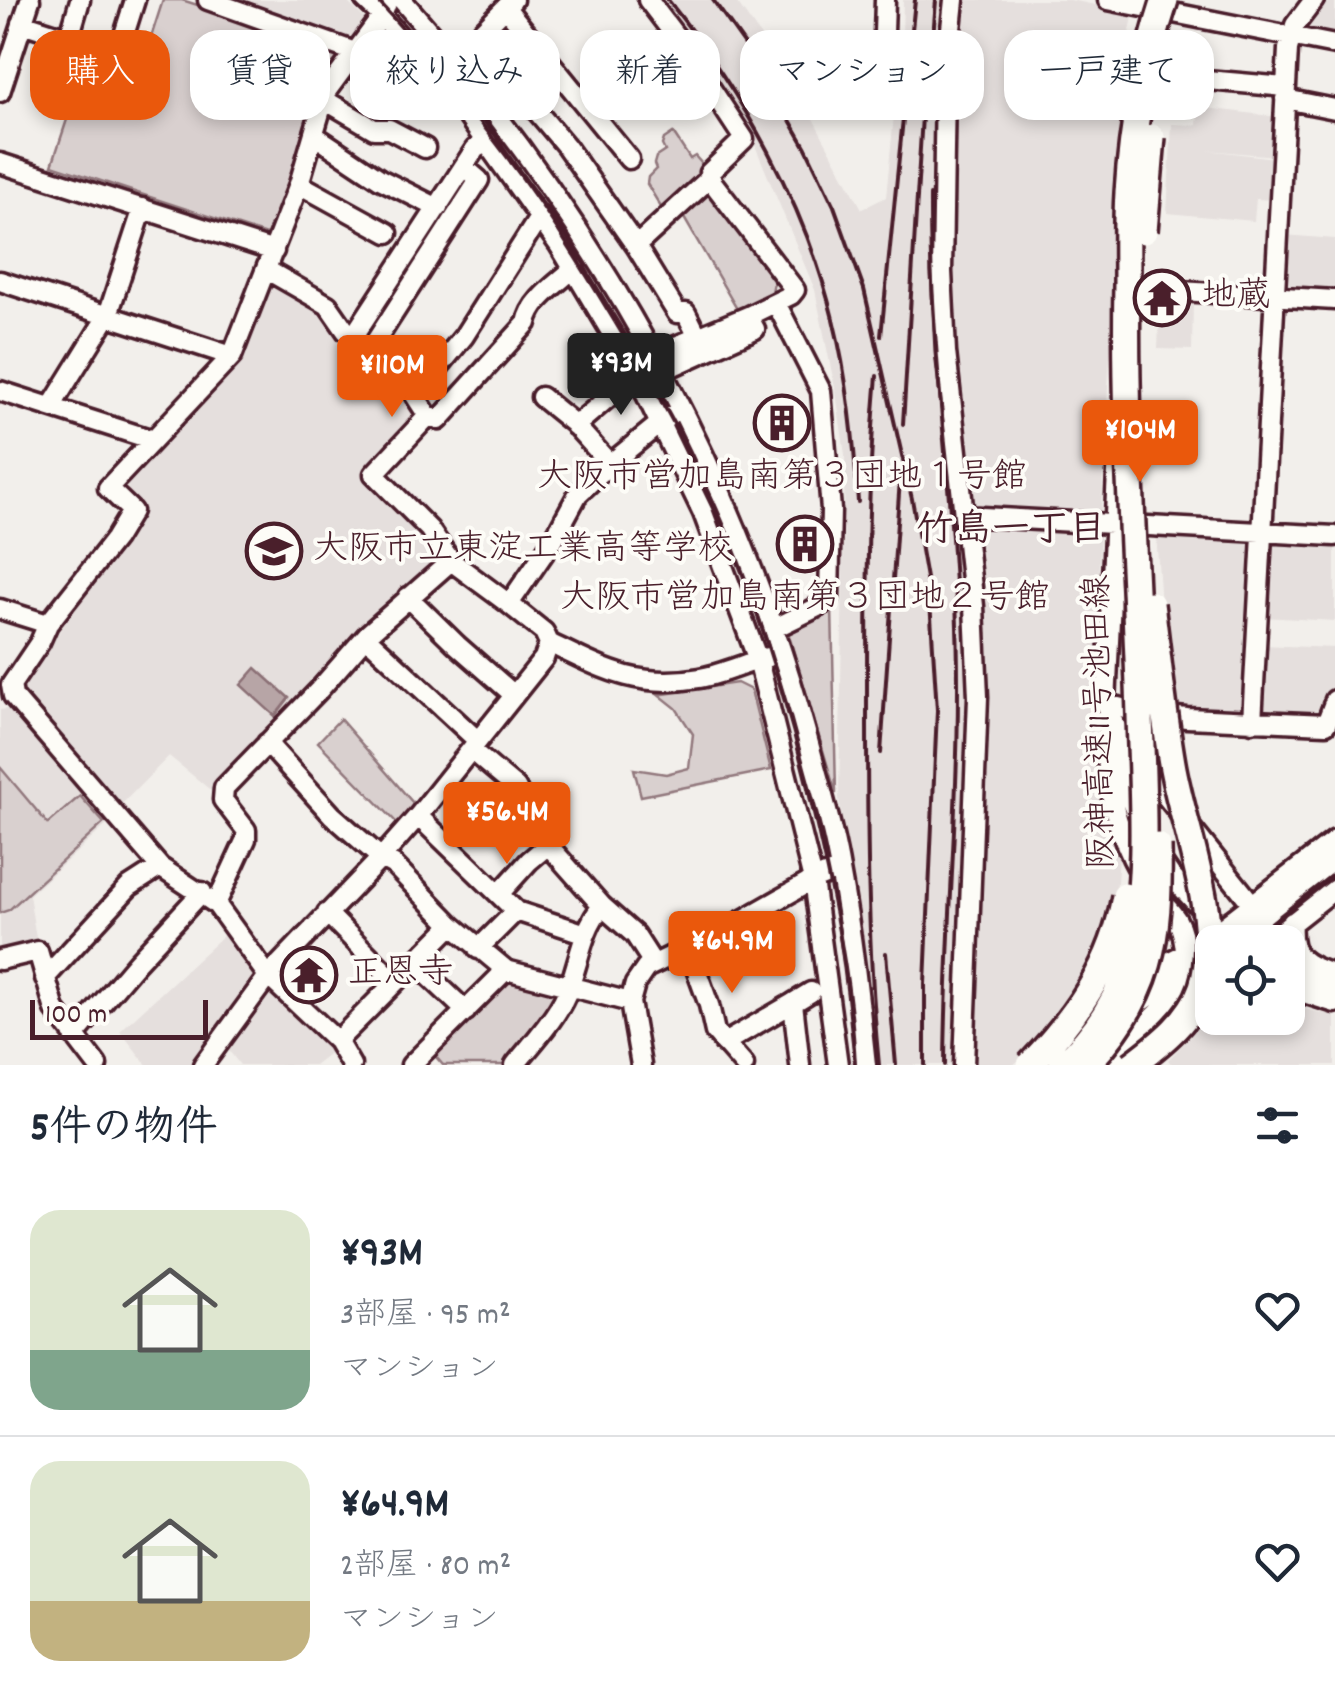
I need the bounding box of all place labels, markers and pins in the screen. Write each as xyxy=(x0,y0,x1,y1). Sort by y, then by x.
temple icon: 地蔵 xyxy=(1132,268,1192,328)
place label: 地蔵 xyxy=(1201,273,1271,323)
pin: ¥93M xyxy=(562,333,680,418)
pin: ¥110M xyxy=(322,335,462,420)
building icon: 大阪市営加島南第３団地１号館 xyxy=(752,393,812,453)
pin: ¥104M xyxy=(1070,400,1210,485)
place label: 大阪市営加島南第３団地１号館 xyxy=(537,454,1027,504)
building icon: 大阪市営加島南第３団地２号館 xyxy=(775,514,835,574)
school or university icon: 大阪市立東淀工業高等学校 xyxy=(244,521,304,581)
place label: 大阪市立東淀工業高等学校 xyxy=(313,526,733,576)
place label: 大阪市営加島南第３団地２号館 xyxy=(560,575,1050,625)
pin: ¥56.4M xyxy=(426,782,588,867)
pin: ¥64.9M xyxy=(651,911,813,996)
temple icon: 正恩寺 xyxy=(279,945,339,1005)
place label: 正恩寺 xyxy=(348,950,453,1000)

